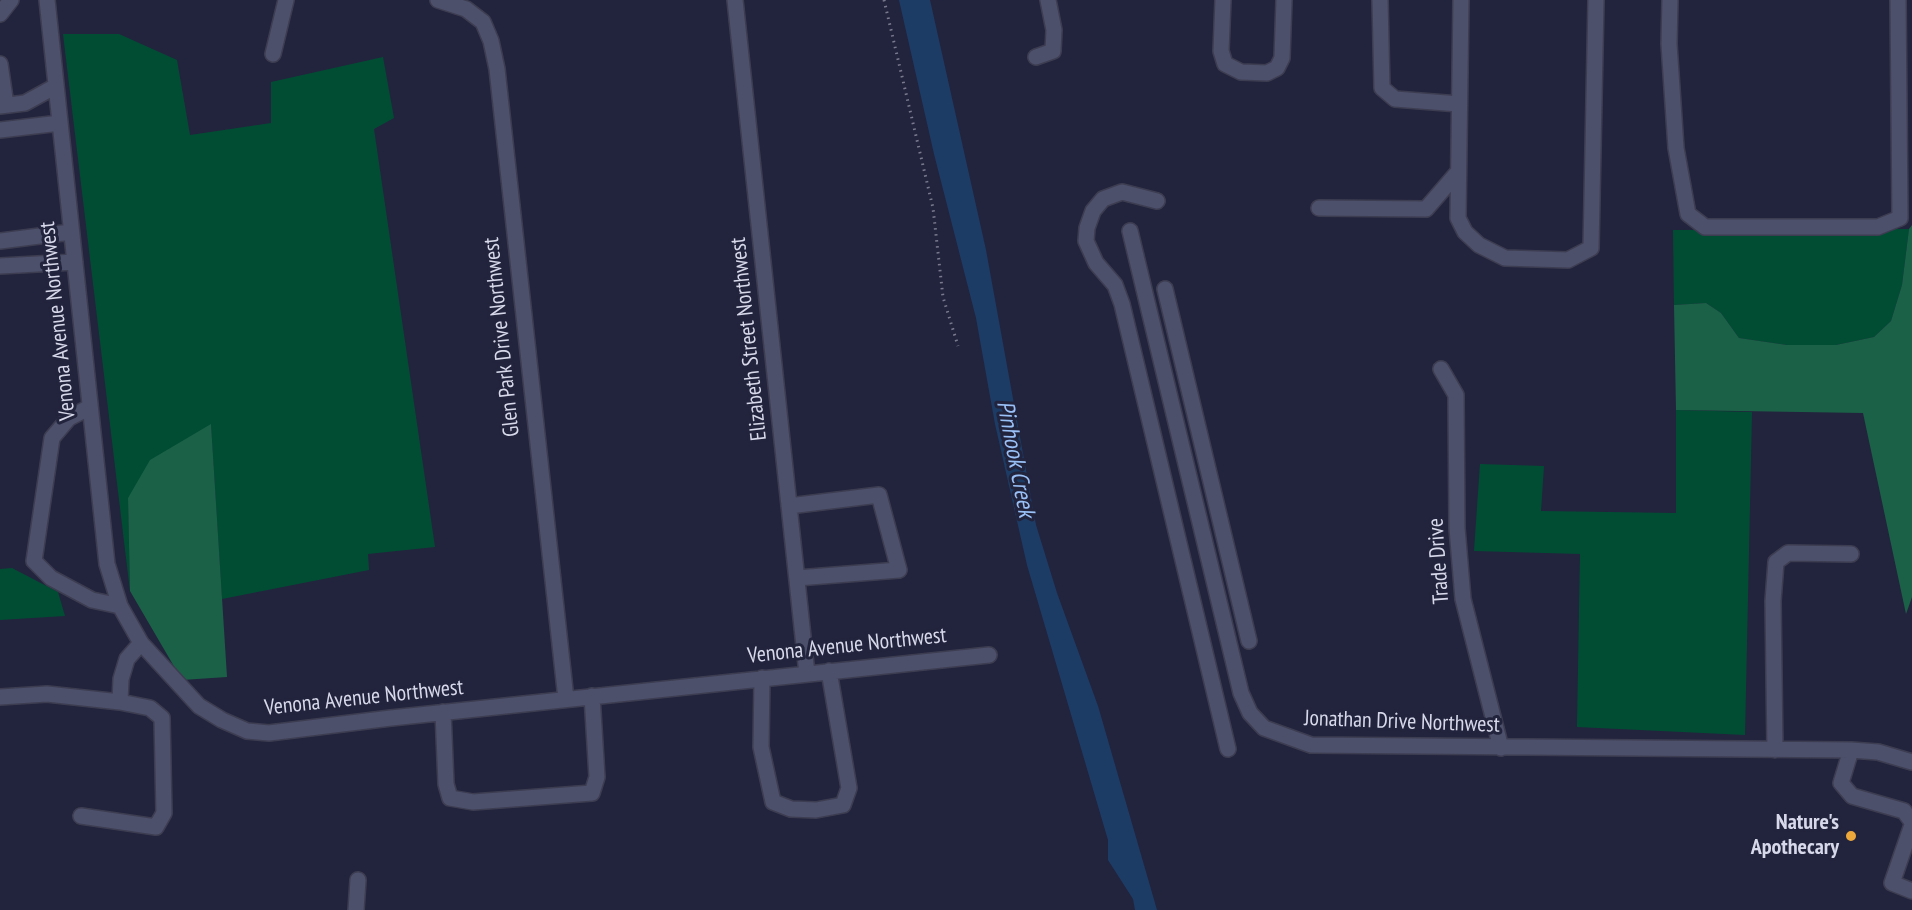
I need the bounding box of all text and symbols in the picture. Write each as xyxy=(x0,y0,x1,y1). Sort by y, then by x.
street label: Venona Avenue Northwest xyxy=(34,220,82,422)
street label: Glen Park Drive Northwest xyxy=(478,236,526,438)
street label: Elizabeth Street Northwest xyxy=(725,236,773,442)
water label: Pinhook Creek xyxy=(990,398,1040,520)
street label: Trade Drive xyxy=(1423,517,1455,605)
street label: Venona Avenue Northwest xyxy=(746,622,948,670)
street label: Venona Avenue Northwest xyxy=(263,674,465,722)
street label: Jonathan Drive Northwest xyxy=(1304,705,1500,739)
place label: Nature's Apothecary xyxy=(1751,810,1839,861)
marker: Nature's Apothecary xyxy=(1844,829,1858,843)

